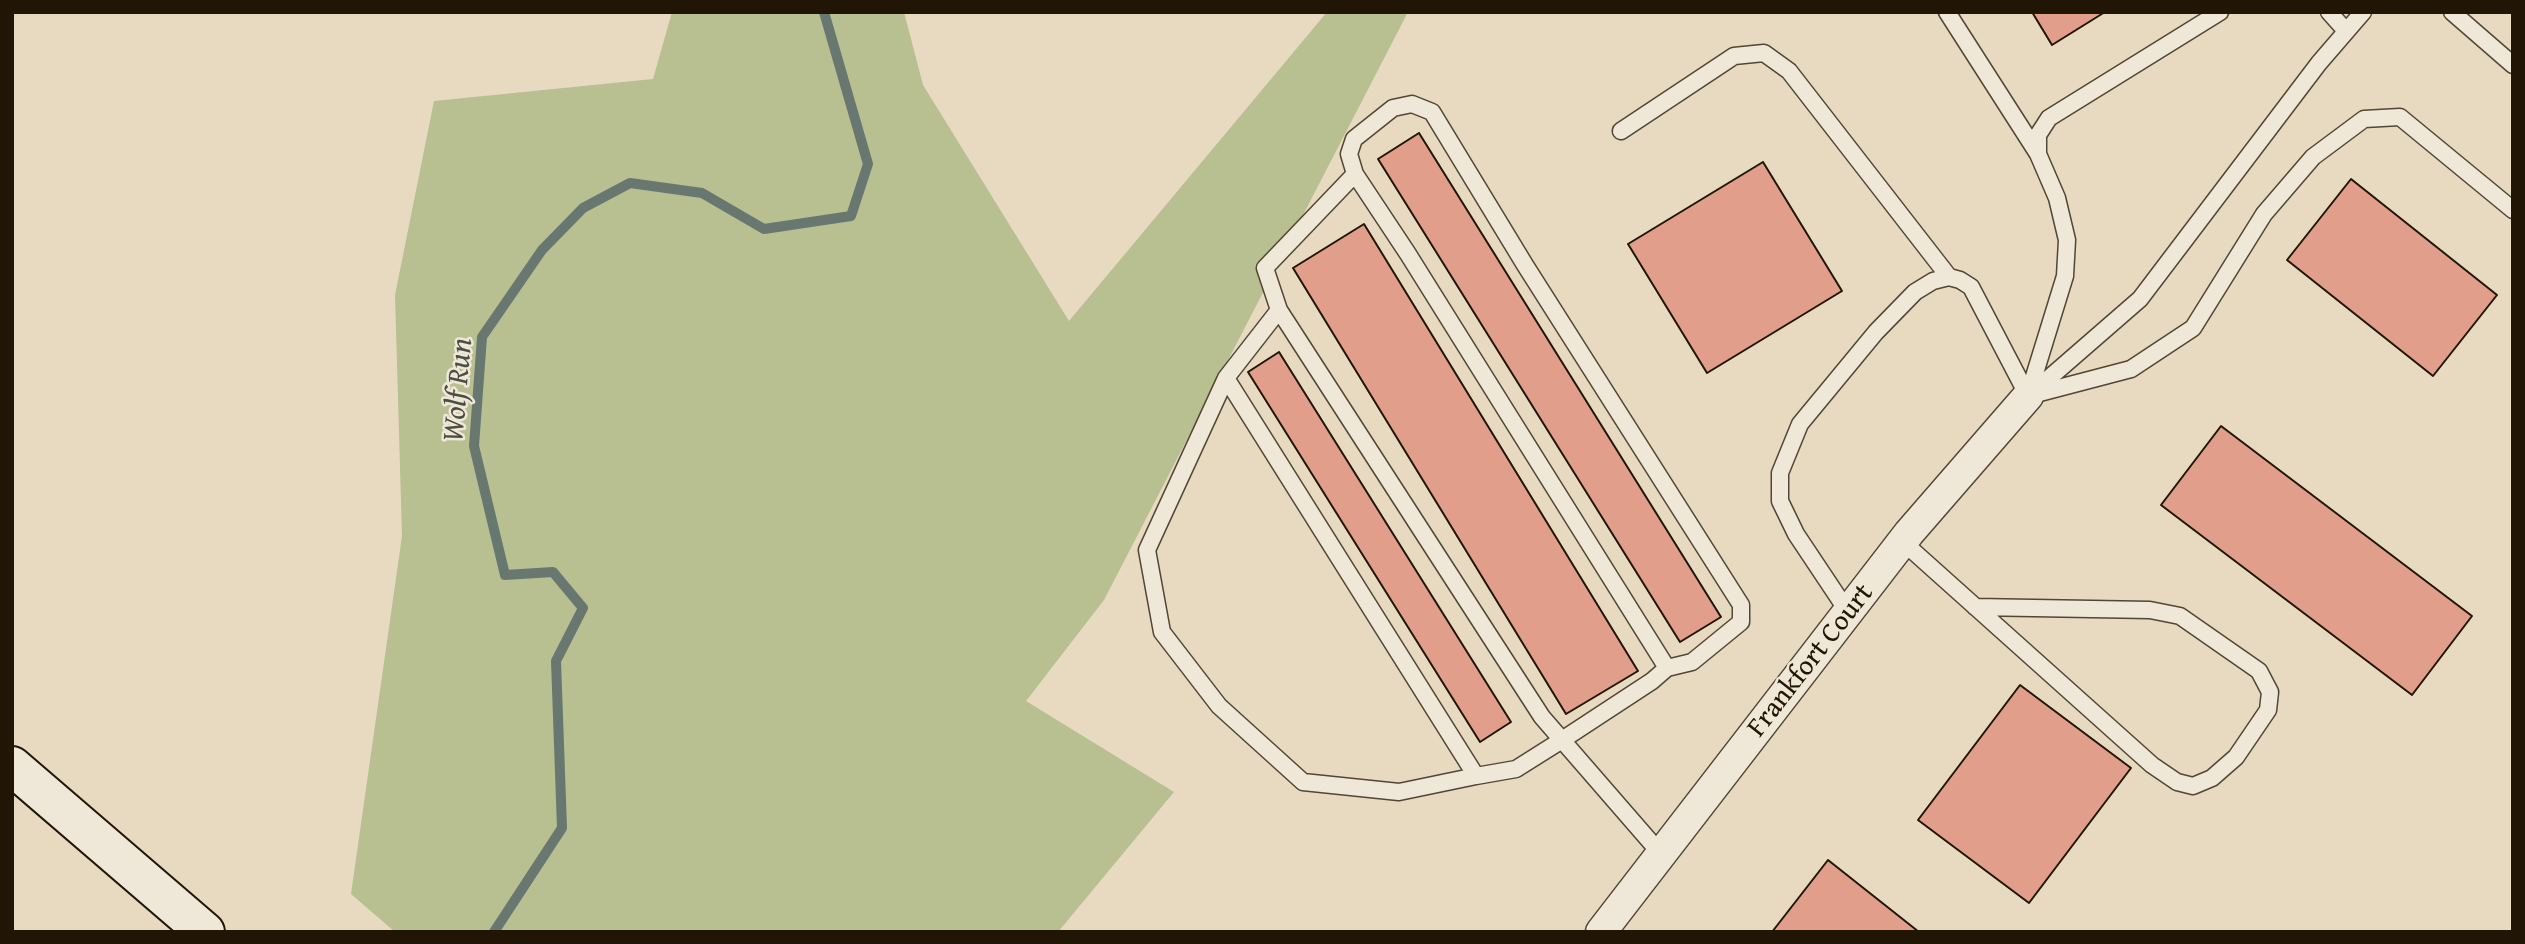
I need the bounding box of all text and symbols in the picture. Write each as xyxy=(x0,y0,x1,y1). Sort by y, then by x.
water label: Wolf Run xyxy=(437,337,481,443)
street label: Frankfort Court xyxy=(1741,578,1881,744)

